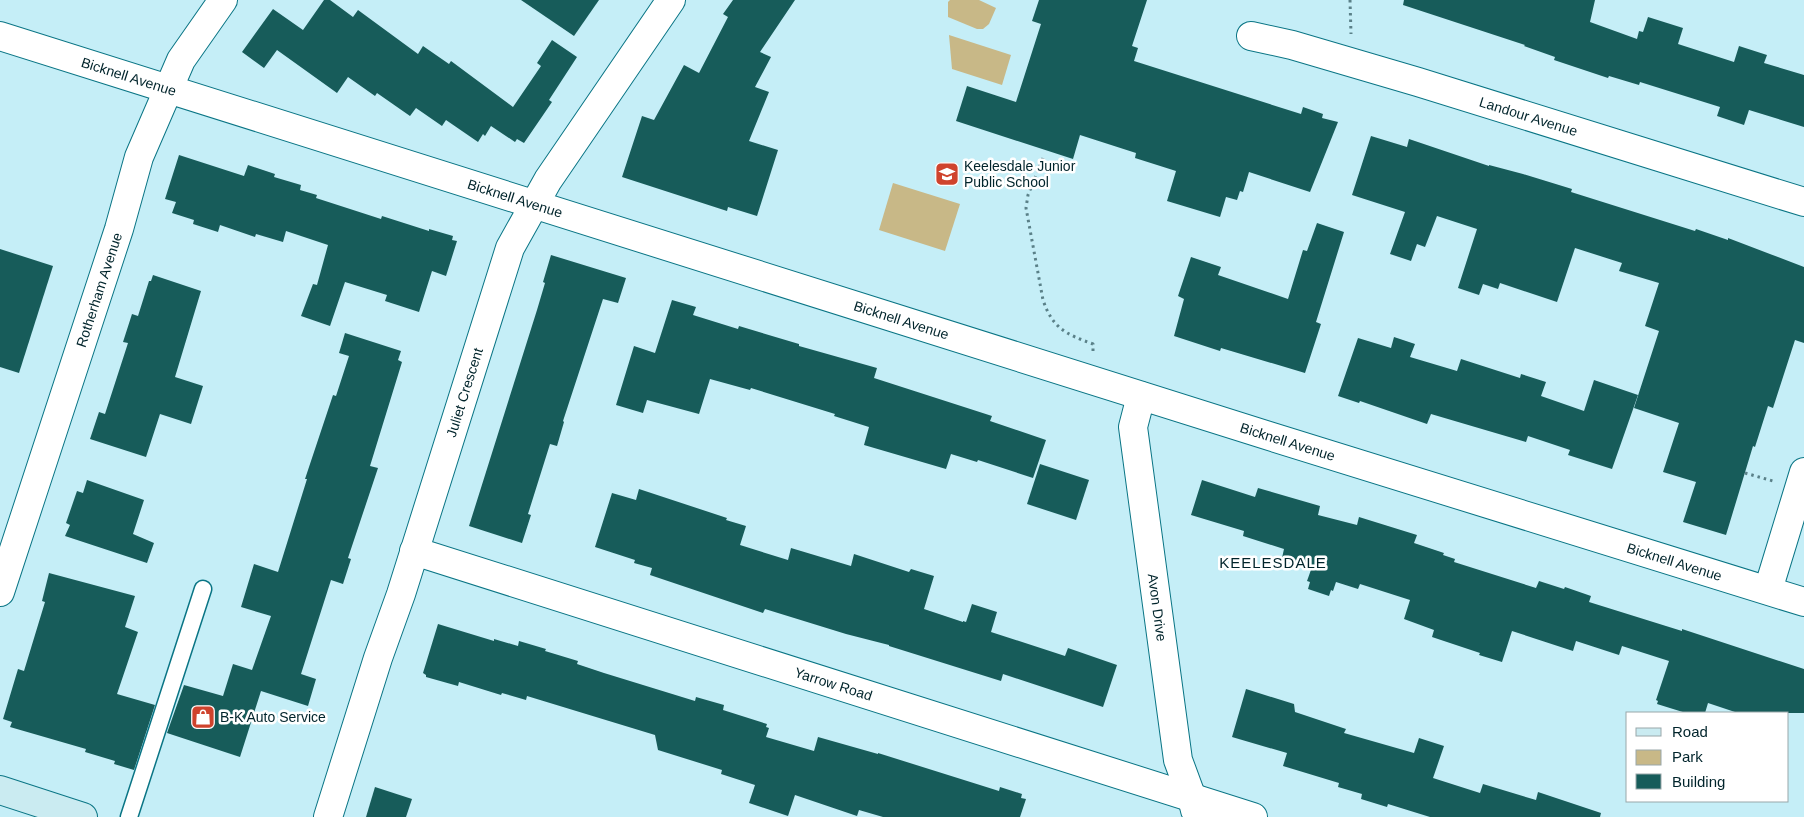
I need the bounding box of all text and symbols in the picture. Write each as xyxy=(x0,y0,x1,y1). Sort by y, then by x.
street label: Bicknell Avenue xyxy=(79,54,178,99)
street label: Landour Avenue xyxy=(1477,94,1580,139)
place label: Keelesdale Junior Public School xyxy=(964,158,1076,190)
school or university icon: Keelesdale Junior Public School xyxy=(934,161,960,187)
street label: Bicknell Avenue xyxy=(466,176,565,221)
street label: Rotherham Avenue xyxy=(73,230,125,349)
street label: Bicknell Avenue xyxy=(852,298,951,343)
street label: Juliet Crescent xyxy=(443,346,486,439)
street label: Bicknell Avenue xyxy=(1238,419,1337,464)
street label: Bicknell Avenue xyxy=(1625,539,1724,584)
district label: KEELESDALE xyxy=(1219,554,1327,571)
street label: Avon Drive xyxy=(1145,572,1170,642)
street label: Yarrow Road xyxy=(793,664,874,704)
shop icon: B-K Auto Service xyxy=(190,704,216,730)
place label: B-K Auto Service xyxy=(220,709,326,725)
legend xyxy=(1626,712,1789,802)
text: Road xyxy=(1672,723,1708,740)
text: Park xyxy=(1672,748,1703,765)
text: Building xyxy=(1672,773,1725,790)

